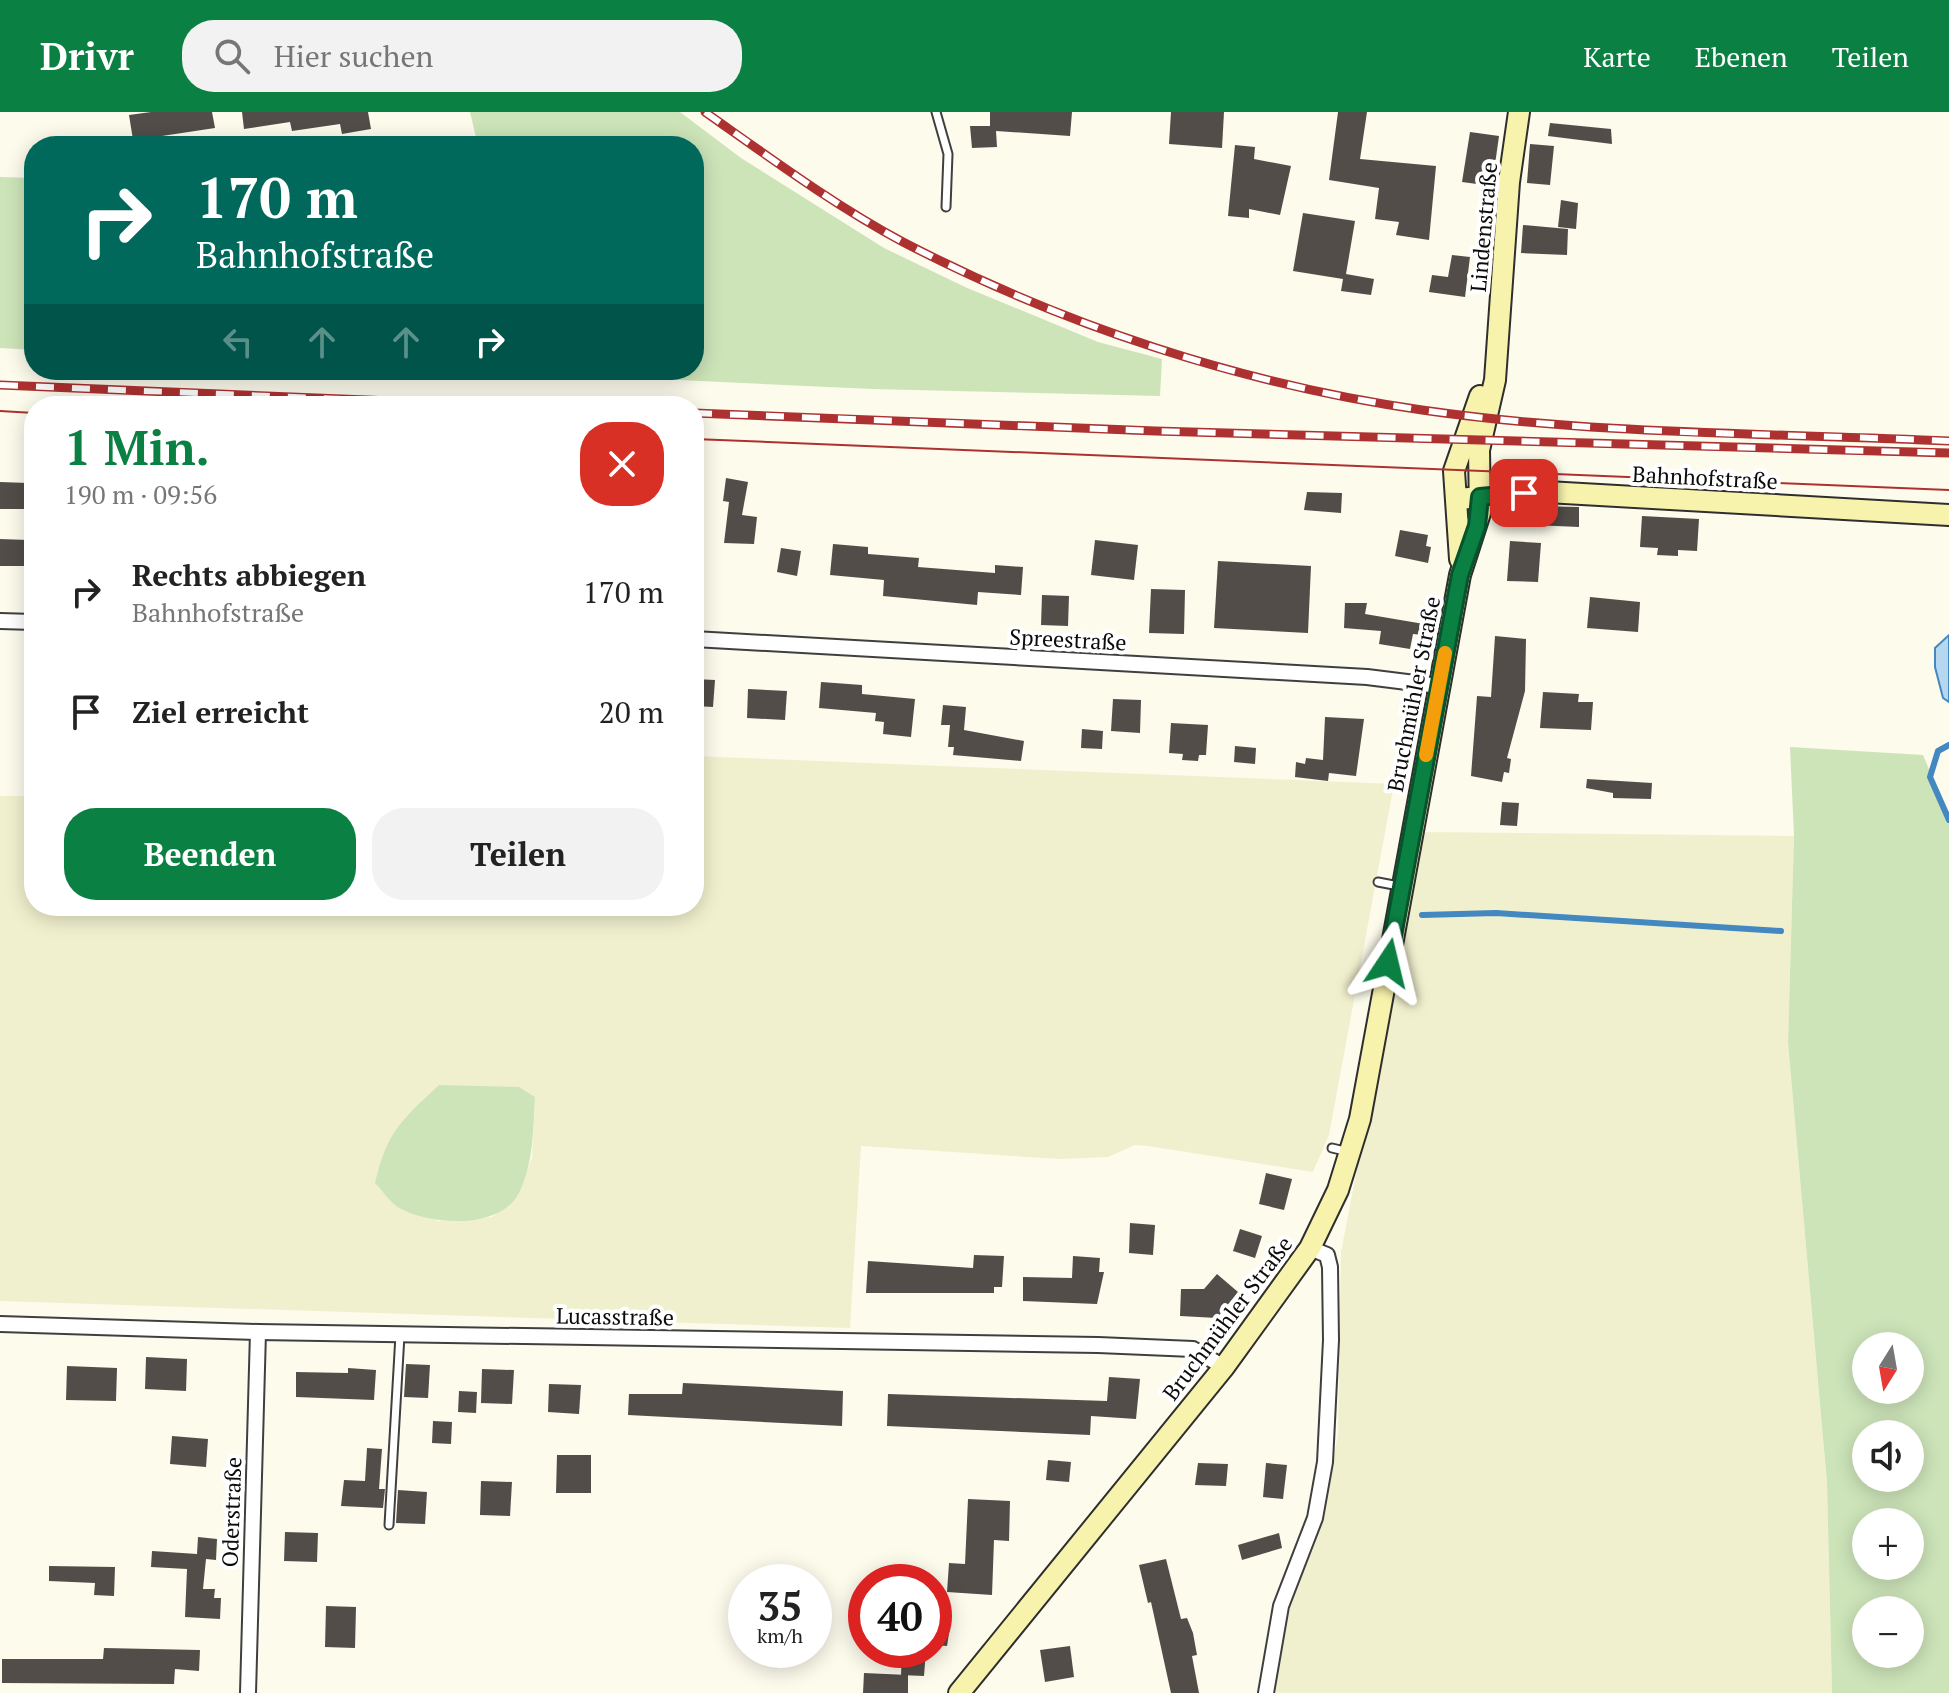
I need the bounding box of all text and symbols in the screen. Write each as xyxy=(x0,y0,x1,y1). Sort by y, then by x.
search box xyxy=(182,20,742,92)
text: Drivr xyxy=(40,31,134,81)
icon: search xyxy=(210,34,254,78)
text: Hier suchen xyxy=(274,36,433,76)
text: Karte xyxy=(1583,38,1651,75)
text: Ebenen xyxy=(1695,38,1788,75)
text: Teilen xyxy=(1832,38,1909,75)
text: 170 m xyxy=(196,160,358,234)
street label: Lindenstraße xyxy=(1463,161,1503,293)
icon: right xyxy=(64,168,168,272)
text: Bahnhofstraße xyxy=(196,231,434,278)
icon: left xyxy=(216,320,260,364)
icon: ahead xyxy=(300,320,344,364)
icon: ahead xyxy=(384,320,428,364)
icon: right xyxy=(468,320,512,364)
text: 1 Min. xyxy=(64,415,210,479)
button: close xyxy=(580,422,664,506)
pin xyxy=(1490,459,1558,527)
street label: Bahnhofstraße xyxy=(1632,459,1778,495)
icon: arrive xyxy=(1502,471,1546,515)
text: 190 m · 09:56 xyxy=(64,477,217,511)
text: Rechts abbiegen xyxy=(132,555,366,595)
icon: right xyxy=(64,570,108,614)
text: 170 m xyxy=(583,572,664,612)
street label: Bruchmühler Straße xyxy=(1380,594,1446,794)
text: Bahnhofstraße xyxy=(132,595,304,629)
street label: Spreestraße xyxy=(1009,621,1127,657)
icon: arrive xyxy=(64,690,108,734)
text: Ziel erreicht xyxy=(132,692,309,732)
text: 20 m xyxy=(599,692,664,732)
button: Beenden xyxy=(64,808,356,900)
button: Teilen xyxy=(372,808,664,900)
position arrow xyxy=(1346,921,1430,1005)
street label: Bruchmühler Straße xyxy=(1156,1230,1298,1406)
street label: Lucasstraße xyxy=(556,1300,674,1332)
north arrow xyxy=(1852,1332,1924,1404)
map controls xyxy=(1852,1332,1924,1668)
button: sound xyxy=(1852,1420,1924,1492)
street label: Oderstraße xyxy=(215,1456,247,1568)
button: + xyxy=(1852,1508,1924,1580)
speed limit sign: 40 xyxy=(848,1564,952,1668)
text: 35 xyxy=(757,1579,803,1632)
button: − xyxy=(1852,1596,1924,1668)
text: km/h xyxy=(757,1622,803,1649)

